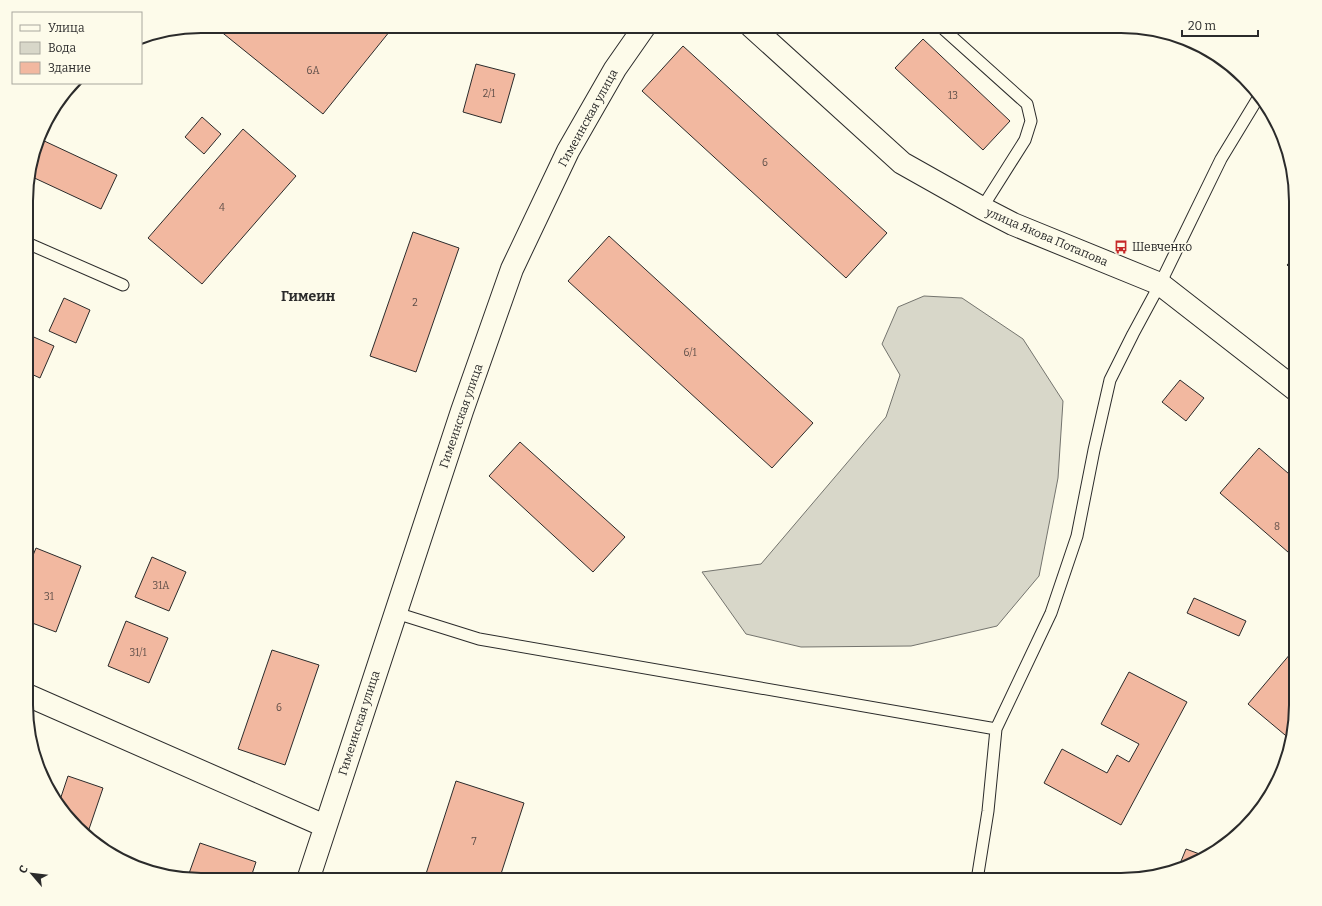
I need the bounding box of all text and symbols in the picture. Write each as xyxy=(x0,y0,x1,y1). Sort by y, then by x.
legend xyxy=(12,12,142,84)
scale bar xyxy=(1182,12,1258,38)
text: 20 m xyxy=(1188,19,1217,33)
text: Улица xyxy=(48,21,85,35)
text: Вода xyxy=(48,41,77,55)
text: Здание xyxy=(48,61,91,75)
house number: 6А xyxy=(307,65,320,77)
street label: Гимеинская улица xyxy=(555,66,621,169)
house number: 2/1 xyxy=(483,88,495,100)
house number: 13 xyxy=(948,90,958,102)
house number: 6 xyxy=(762,157,768,169)
house number: 4 xyxy=(219,202,225,214)
street label: улица Якова Потапова xyxy=(983,205,1111,269)
bus stop icon: Шевченко xyxy=(1113,239,1129,255)
place label: Шевченко xyxy=(1132,240,1192,254)
district label: Гимеин xyxy=(281,288,335,305)
house number: 2 xyxy=(412,297,418,309)
house number: 6/1 xyxy=(683,347,697,359)
street label: Гимеинская улица xyxy=(437,362,486,470)
house number: 8 xyxy=(1274,521,1280,533)
house number: 31А xyxy=(153,580,170,592)
house number: 31 xyxy=(44,591,54,603)
house number: 31/1 xyxy=(129,647,147,659)
street label: Гимеинская улица xyxy=(335,668,383,777)
house number: 6 xyxy=(276,702,282,714)
house number: 7 xyxy=(471,836,477,848)
north arrow xyxy=(12,854,52,894)
text: С xyxy=(16,863,31,876)

